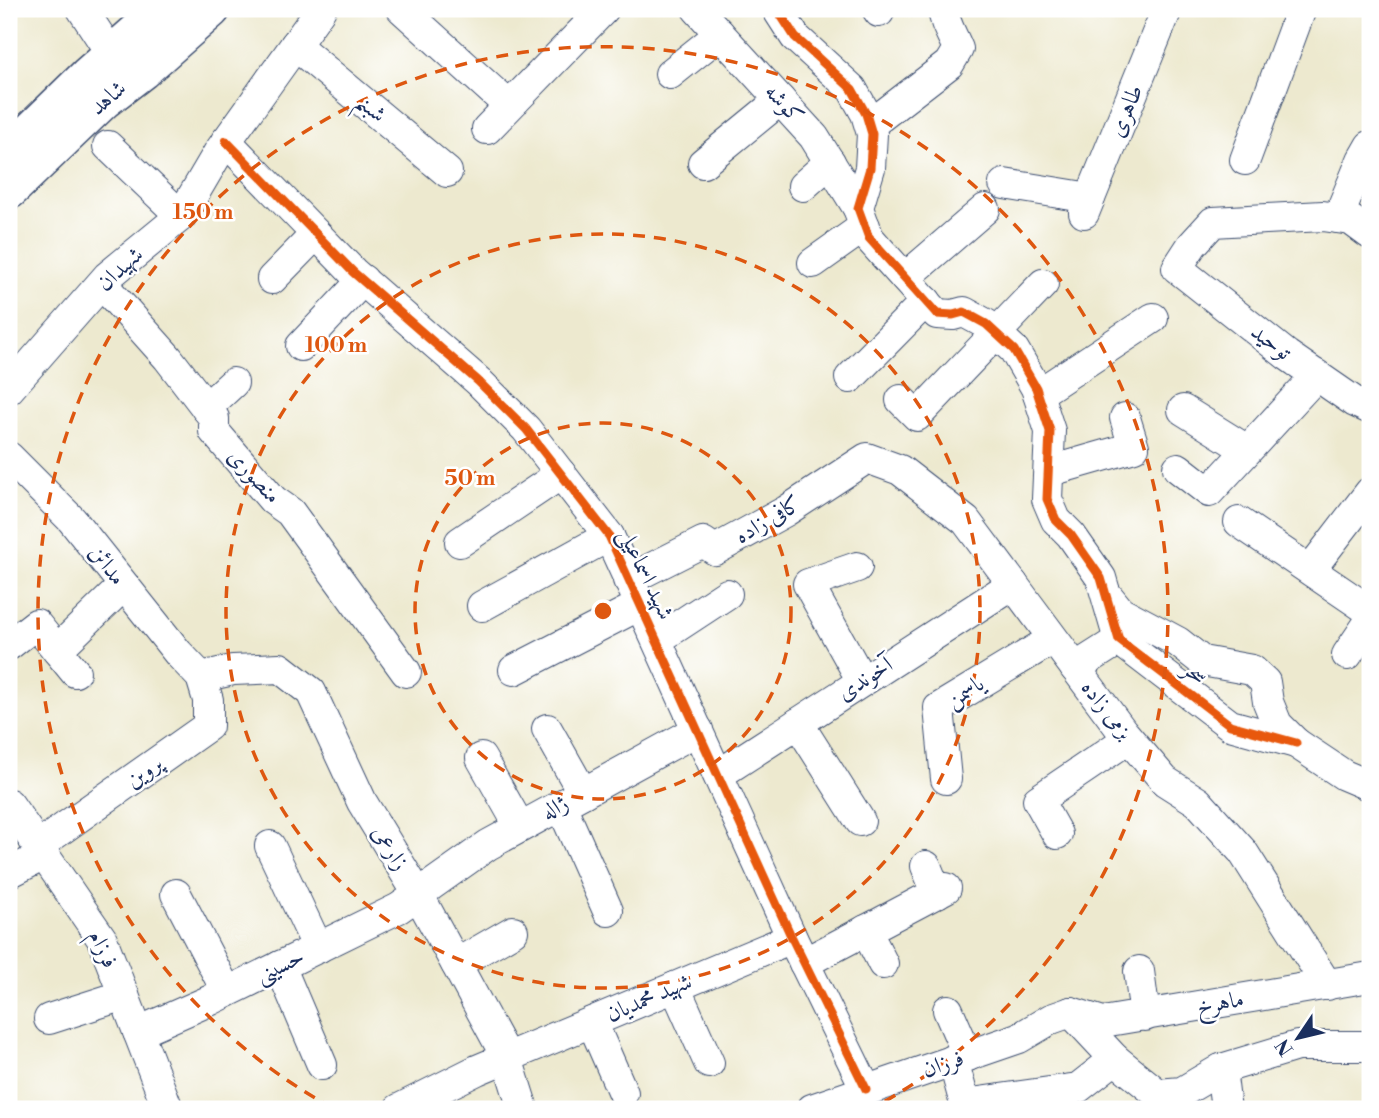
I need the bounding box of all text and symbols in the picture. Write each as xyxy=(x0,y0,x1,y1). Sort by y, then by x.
street label: شاهد xyxy=(84,74,132,122)
street label: کوشه xyxy=(759,78,809,130)
street label: طاهری xyxy=(1103,81,1149,141)
street label: شبنم xyxy=(345,87,392,135)
text: 150 m xyxy=(173,200,233,226)
street label: شهیدان xyxy=(91,241,149,297)
street label: توحید xyxy=(1245,318,1297,367)
text: 100 m xyxy=(305,333,367,359)
street label: منصوری xyxy=(221,442,287,510)
text: 50 m xyxy=(445,466,495,492)
street label: کافی زاده xyxy=(730,490,806,550)
street label: شهید اسماعیلی xyxy=(609,524,680,625)
street label: مدائن xyxy=(82,539,132,591)
centre of rings xyxy=(591,599,615,623)
street label: آخوندی xyxy=(832,649,901,707)
street label: سحر xyxy=(1175,653,1213,691)
street label: یاسمن xyxy=(941,669,991,715)
street label: بزمی زاده xyxy=(1075,674,1139,746)
street label: پروین xyxy=(120,748,169,794)
street label: ژاله xyxy=(537,789,573,827)
street label: زارعی xyxy=(365,820,415,876)
street label: فرزام xyxy=(77,925,124,975)
street label: حسینی xyxy=(251,942,309,991)
street label: شهید محمدیان xyxy=(602,968,696,1028)
street label: ماهرخ xyxy=(1194,985,1247,1027)
north arrow xyxy=(1264,1002,1334,1072)
text: N xyxy=(1271,1034,1299,1060)
street label: فرزان xyxy=(919,1044,967,1084)

